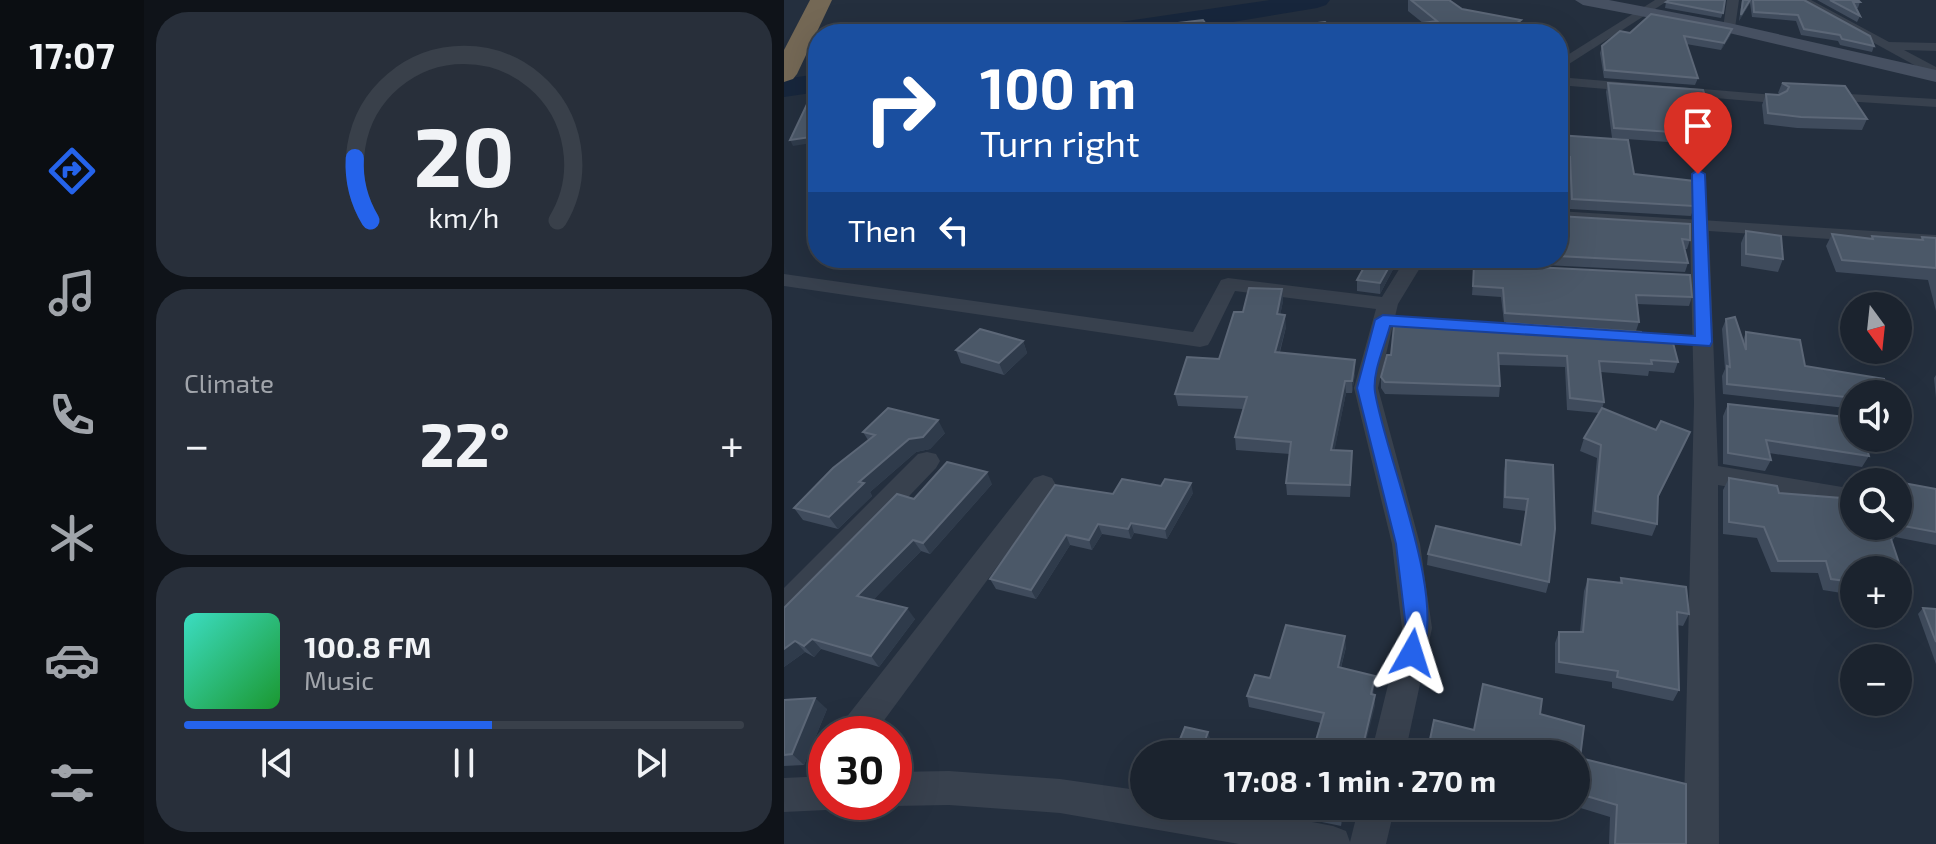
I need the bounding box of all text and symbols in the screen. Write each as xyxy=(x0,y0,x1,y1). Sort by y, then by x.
text: 17:07 xyxy=(29,33,115,76)
text: 100 m xyxy=(980,53,1136,120)
icon: right xyxy=(848,56,952,160)
pin xyxy=(1664,92,1732,174)
text: 20 xyxy=(414,103,514,203)
icon: arrive xyxy=(1676,104,1720,148)
text: Turn right xyxy=(980,121,1140,164)
icon: directions xyxy=(44,143,100,199)
text: km/h xyxy=(429,199,499,234)
icon: left xyxy=(932,208,976,252)
text: Then xyxy=(848,212,916,248)
icon: music xyxy=(44,265,100,321)
north arrow xyxy=(1840,292,1912,364)
map controls xyxy=(1840,292,1912,716)
text: Climate xyxy=(184,367,274,398)
button: sound xyxy=(1840,380,1912,452)
icon: phone xyxy=(44,387,100,443)
text: 22° xyxy=(420,407,510,479)
text: − xyxy=(184,417,210,470)
text: + xyxy=(720,417,744,470)
button: search xyxy=(1840,468,1912,540)
icon: climate xyxy=(44,510,100,566)
button: + xyxy=(1840,556,1912,628)
position arrow xyxy=(1370,611,1454,695)
text: 100.8 FM xyxy=(304,628,431,664)
icon: car xyxy=(44,632,100,688)
button: − xyxy=(1840,644,1912,716)
text: Music xyxy=(304,664,374,695)
speed limit sign: 30 xyxy=(808,716,912,820)
icon: previous xyxy=(255,741,299,785)
icon: pause xyxy=(442,741,486,785)
icon: next xyxy=(629,741,673,785)
icon: filters xyxy=(44,755,100,811)
text: 17:08 · 1 min · 270 m xyxy=(1224,762,1496,798)

